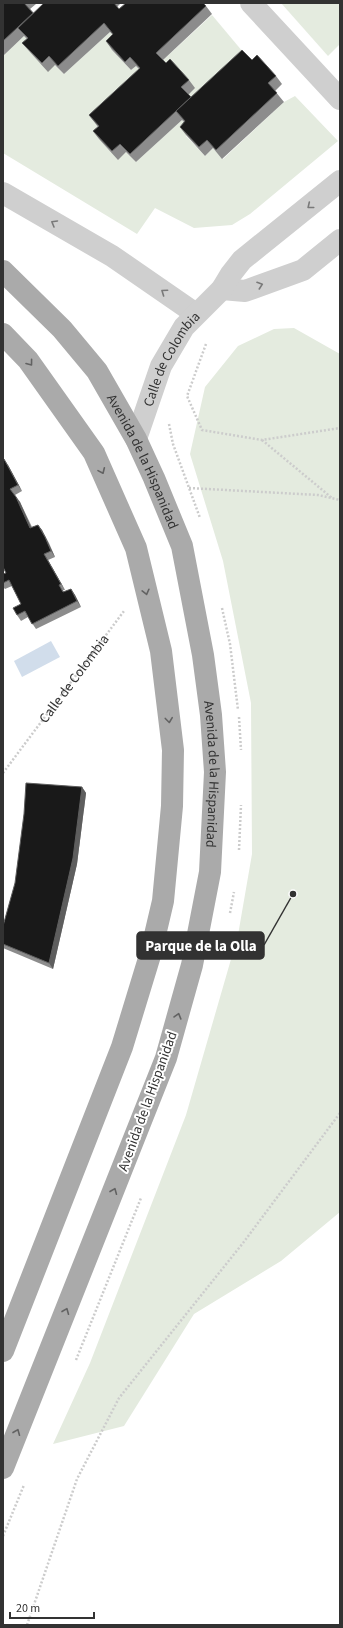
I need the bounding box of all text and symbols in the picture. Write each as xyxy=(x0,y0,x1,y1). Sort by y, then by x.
one-way arrow xyxy=(307,201,314,208)
one-way arrow xyxy=(51,220,58,227)
one-way arrow xyxy=(256,282,263,290)
one-way arrow xyxy=(161,289,168,297)
street label: Calle de Colombia xyxy=(139,307,205,410)
one-way arrow xyxy=(25,358,32,365)
street label: Avenida de la Hispanidad xyxy=(101,391,183,532)
one-way arrow xyxy=(97,467,105,474)
one-way arrow xyxy=(142,589,150,595)
street label: Calle de Colombia xyxy=(35,631,114,728)
street label: Avenida de la Hispanidad xyxy=(198,699,224,848)
one-way arrow xyxy=(164,717,173,723)
callout: Parque de la Olla xyxy=(137,932,264,959)
text: Parque de la Olla xyxy=(145,936,257,957)
one-way arrow xyxy=(173,1013,182,1020)
street label: Avenida de la Hispanidad xyxy=(113,1029,183,1174)
one-way arrow xyxy=(109,1187,117,1194)
one-way arrow xyxy=(61,1308,69,1315)
one-way arrow xyxy=(13,1429,21,1436)
scale bar xyxy=(10,1594,94,1620)
text: 20 m xyxy=(16,1600,40,1617)

